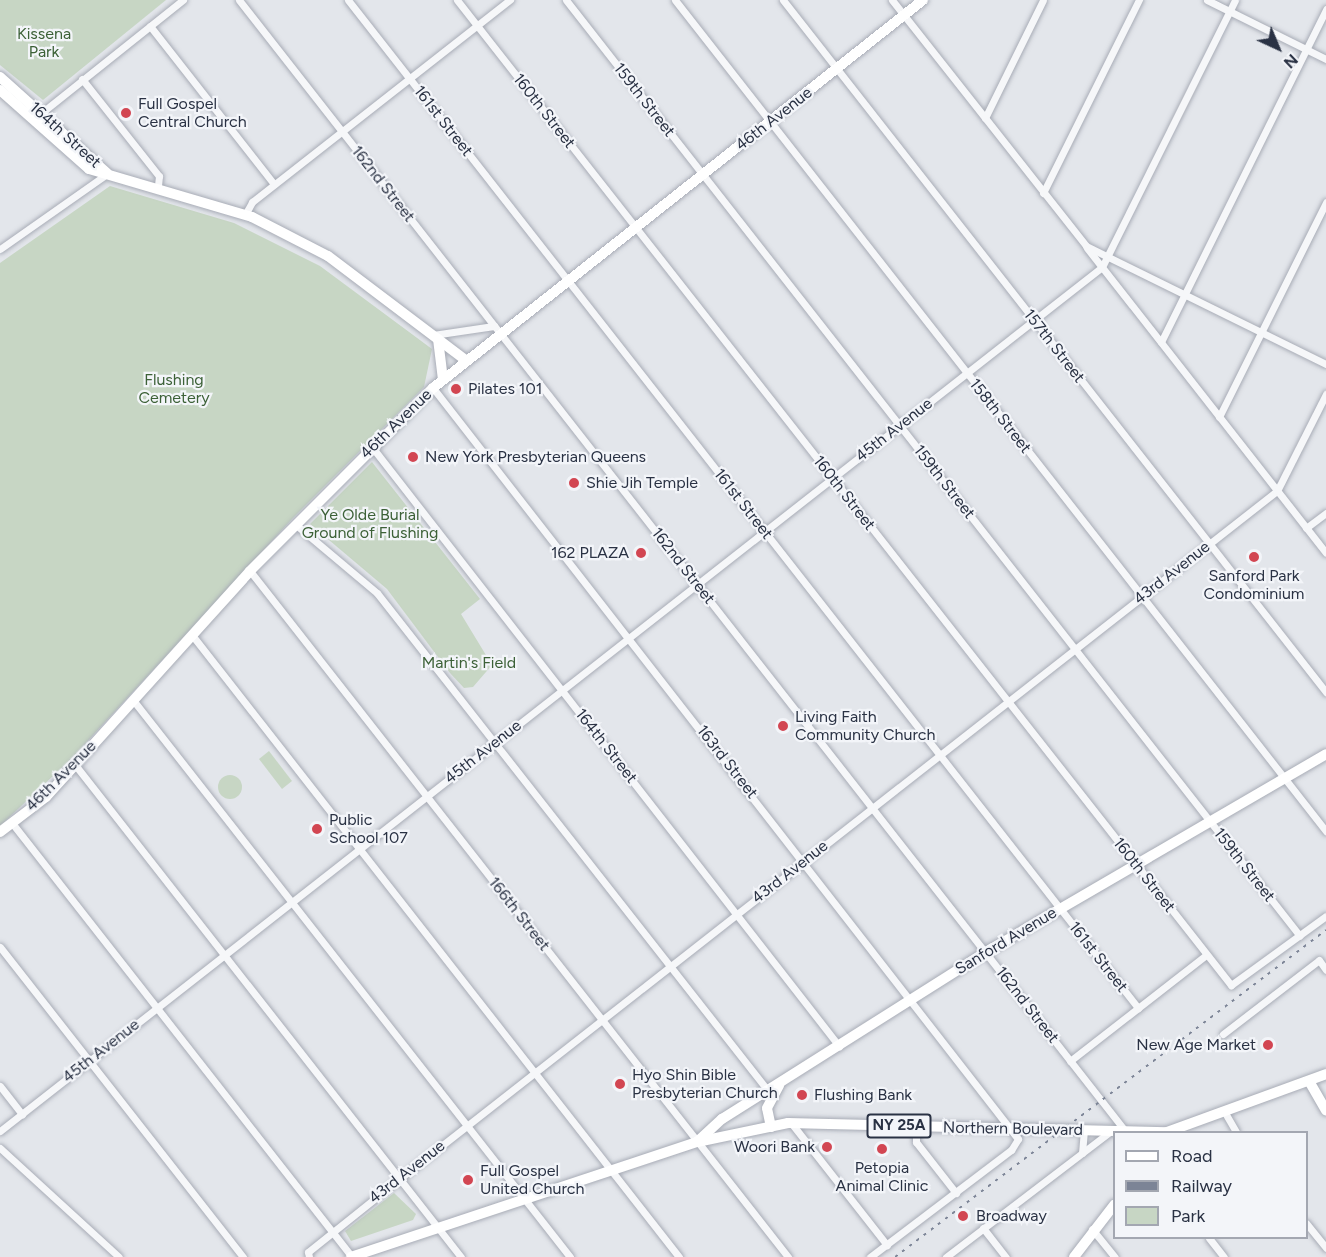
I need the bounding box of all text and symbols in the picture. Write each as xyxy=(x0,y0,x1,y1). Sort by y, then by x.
north arrow xyxy=(1248,18,1308,78)
park label: Kissena Park xyxy=(17,24,71,62)
text: N xyxy=(1280,50,1302,72)
street label: 159th Street xyxy=(609,59,679,141)
street label: 160th Street xyxy=(509,70,579,152)
street label: 161st Street xyxy=(409,82,477,160)
street label: 46th Avenue xyxy=(732,83,816,155)
place label: Full Gospel Central Church xyxy=(138,94,247,132)
street label: 164th Street xyxy=(25,98,105,172)
marker: Full Gospel Central Church xyxy=(119,106,133,120)
street label: 162nd Street xyxy=(347,142,419,226)
street label: 157th Street xyxy=(1019,305,1089,387)
park label: Flushing Cemetery xyxy=(138,370,210,408)
street label: 158th Street xyxy=(965,375,1035,457)
place label: Pilates 101 xyxy=(468,379,542,399)
marker: Pilates 101 xyxy=(449,382,463,396)
street label: 46th Avenue xyxy=(356,385,436,463)
street label: 45th Avenue xyxy=(852,394,936,466)
street label: 159th Street xyxy=(909,441,979,523)
place label: New York Presbyterian Queens xyxy=(425,447,646,467)
marker: New York Presbyterian Queens xyxy=(406,450,420,464)
street label: 160th Street xyxy=(809,452,879,534)
street label: 161st Street xyxy=(709,465,777,543)
place label: Shie Jih Temple xyxy=(586,473,698,493)
marker: Shie Jih Temple xyxy=(567,476,581,490)
park label: Ye Olde Burial Ground of Flushing xyxy=(302,505,438,543)
street label: 162nd Street xyxy=(647,524,719,608)
street label: 43rd Avenue xyxy=(1130,537,1214,609)
place label: 162 PLAZA xyxy=(551,543,629,563)
marker: 162 PLAZA xyxy=(634,546,648,560)
marker: Sanford Park Condominium xyxy=(1247,550,1261,564)
place label: Sanford Park Condominium xyxy=(1204,566,1304,604)
park label: Martin's Field xyxy=(422,653,516,673)
street label: 164th Street xyxy=(571,705,641,787)
place label: Living Faith Community Church xyxy=(795,707,935,745)
street label: 45th Avenue xyxy=(441,716,525,788)
marker: Living Faith Community Church xyxy=(776,719,790,733)
street label: 163rd Street xyxy=(692,721,762,803)
street label: 46th Avenue xyxy=(22,737,100,815)
place label: Public School 107 xyxy=(329,810,408,848)
marker: Public School 107 xyxy=(310,822,324,836)
street label: 159th Street xyxy=(1209,824,1279,906)
street label: 160th Street xyxy=(1109,834,1179,916)
street label: 43rd Avenue xyxy=(748,836,832,908)
street label: 166th Street xyxy=(484,873,554,955)
street label: Sanford Avenue xyxy=(952,903,1060,979)
street label: 161st Street xyxy=(1064,918,1132,996)
street label: 162nd Street xyxy=(991,963,1063,1047)
street label: 45th Avenue xyxy=(59,1015,143,1087)
place label: New Age Market xyxy=(1136,1035,1256,1055)
marker: New Age Market xyxy=(1261,1038,1275,1052)
place label: Hyo Shin Bible Presbyterian Church xyxy=(632,1065,778,1103)
marker: Hyo Shin Bible Presbyterian Church xyxy=(613,1077,627,1091)
place label: Flushing Bank xyxy=(814,1085,912,1105)
marker: Flushing Bank xyxy=(795,1088,809,1102)
road number: NY 25A xyxy=(866,1114,932,1138)
street label: Northern Boulevard xyxy=(943,1118,1083,1140)
legend xyxy=(1113,1131,1308,1239)
street label: 43rd Avenue xyxy=(365,1136,449,1208)
place label: Woori Bank xyxy=(734,1137,815,1157)
marker: Woori Bank xyxy=(820,1140,834,1154)
marker: Petopia Animal Clinic xyxy=(875,1142,889,1156)
text: Road xyxy=(1171,1145,1212,1167)
place label: Petopia Animal Clinic xyxy=(836,1158,928,1196)
place label: Full Gospel United Church xyxy=(480,1161,584,1199)
marker: Full Gospel United Church xyxy=(461,1173,475,1187)
text: Railway xyxy=(1171,1175,1232,1197)
text: Park xyxy=(1171,1205,1205,1227)
place label: Broadway xyxy=(976,1206,1047,1226)
marker: Broadway xyxy=(954,1207,972,1225)

